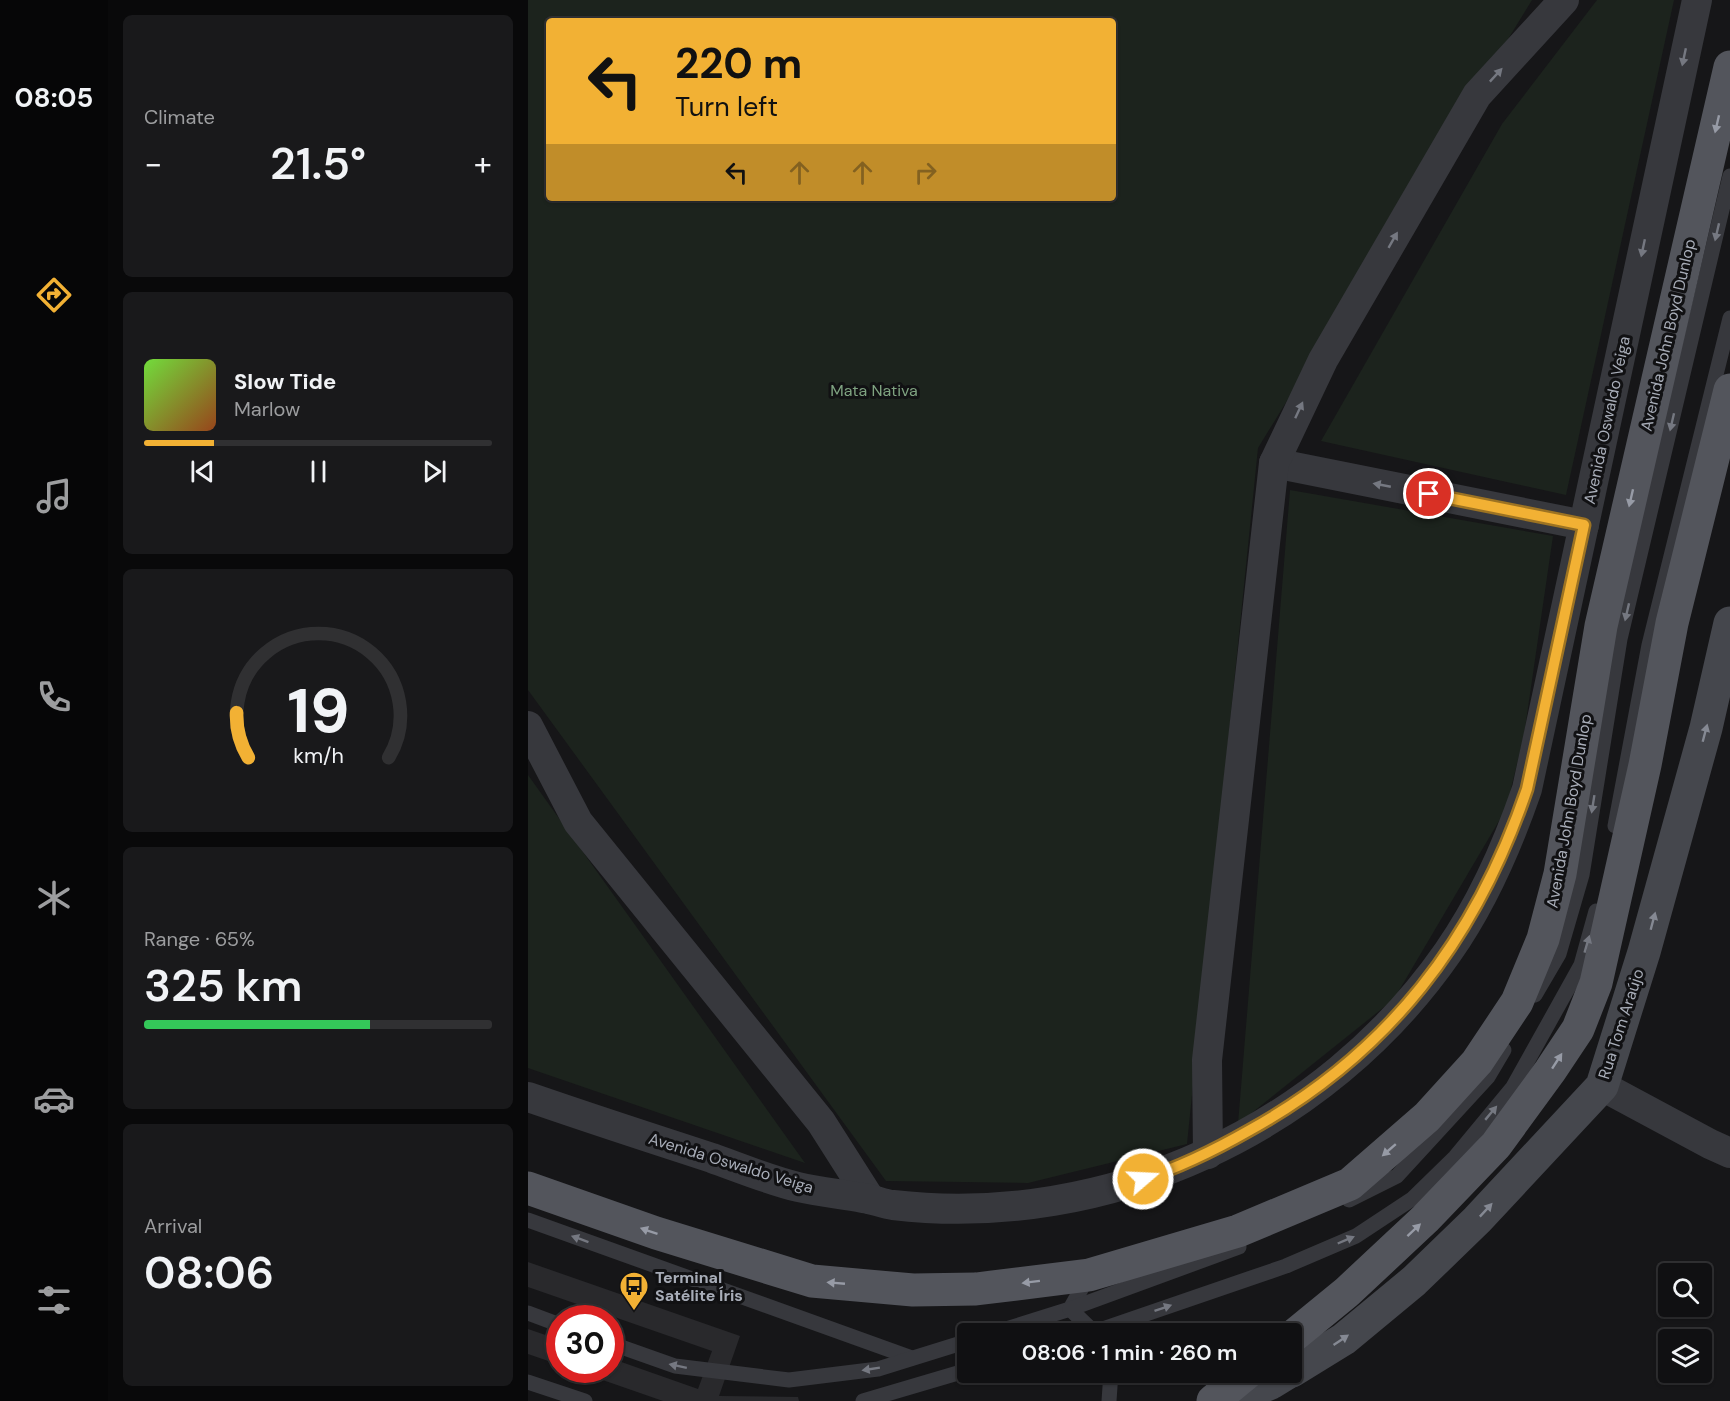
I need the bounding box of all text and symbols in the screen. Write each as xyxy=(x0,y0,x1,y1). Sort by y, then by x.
text: 220 m xyxy=(675,36,802,91)
icon: left xyxy=(576,42,654,120)
one-way arrow xyxy=(1679,48,1689,66)
one-way arrow xyxy=(1489,67,1503,82)
text: 08:05 xyxy=(15,80,93,115)
text: Turn left xyxy=(675,89,778,124)
text: Climate xyxy=(144,104,215,130)
one-way arrow xyxy=(1712,115,1721,134)
text: 21.5° xyxy=(270,134,366,193)
text: − xyxy=(144,142,162,185)
text: + xyxy=(474,142,492,185)
icon: left xyxy=(720,156,753,189)
icon: ahead xyxy=(783,156,816,189)
icon: ahead xyxy=(846,156,879,189)
icon: right xyxy=(909,156,942,189)
one-way arrow xyxy=(1711,223,1721,242)
one-way arrow xyxy=(1388,231,1398,248)
street label: Avenida John Boyd Dunlop xyxy=(1636,237,1700,433)
one-way arrow xyxy=(1638,239,1648,257)
icon: directions xyxy=(33,274,75,316)
street label: Avenida Oswaldo Veiga xyxy=(1579,334,1635,506)
text: Slow Tide xyxy=(234,367,336,396)
park label: Mata Nativa xyxy=(830,380,918,401)
text: Marlow xyxy=(234,396,300,422)
one-way arrow xyxy=(1295,402,1304,419)
one-way arrow xyxy=(1666,413,1676,431)
icon: previous xyxy=(186,455,219,488)
icon: pause xyxy=(302,455,335,488)
icon: next xyxy=(418,455,451,488)
pin xyxy=(1403,468,1454,519)
icon: music xyxy=(33,475,75,517)
icon: arrive xyxy=(1412,477,1445,510)
one-way arrow xyxy=(1373,480,1392,489)
one-way arrow xyxy=(1626,489,1635,508)
one-way arrow xyxy=(1621,603,1631,621)
text: 19 xyxy=(287,670,349,751)
icon: phone xyxy=(33,676,75,718)
street label: Avenida John Boyd Dunlop xyxy=(1542,712,1596,910)
one-way arrow xyxy=(1700,724,1710,742)
text: km/h xyxy=(293,742,343,770)
one-way arrow xyxy=(1588,795,1597,814)
icon: climate xyxy=(33,877,75,919)
one-way arrow xyxy=(1648,912,1658,930)
text: Range · 65% xyxy=(144,926,255,952)
one-way arrow xyxy=(1583,935,1592,953)
text: 325 km xyxy=(144,956,302,1015)
street label: Rua Tom Araújo xyxy=(1593,966,1649,1082)
one-way arrow xyxy=(1551,1053,1562,1069)
icon: car xyxy=(33,1078,75,1120)
one-way arrow xyxy=(1485,1105,1498,1121)
street label: Avenida Oswaldo Veiga xyxy=(646,1128,816,1198)
one-way arrow xyxy=(1382,1143,1397,1156)
position arrow xyxy=(1111,1147,1175,1211)
one-way arrow xyxy=(1479,1203,1492,1218)
text: Arrival xyxy=(144,1213,202,1239)
one-way arrow xyxy=(1407,1223,1421,1237)
one-way arrow xyxy=(640,1225,658,1235)
one-way arrow xyxy=(571,1233,589,1243)
one-way arrow xyxy=(1338,1235,1356,1245)
text: 08:06 xyxy=(144,1243,274,1302)
map controls xyxy=(1658,1263,1712,1383)
button: search xyxy=(1658,1263,1712,1317)
place label: Terminal Satélite Íris xyxy=(655,1267,743,1306)
bus stop icon: Terminal Satélite Íris xyxy=(618,1270,650,1312)
one-way arrow xyxy=(1021,1277,1040,1287)
icon: filters xyxy=(33,1279,75,1321)
one-way arrow xyxy=(827,1279,846,1288)
one-way arrow xyxy=(1155,1303,1173,1312)
speed limit sign: 30 xyxy=(546,1305,624,1383)
button: layers xyxy=(1658,1329,1712,1383)
one-way arrow xyxy=(1333,1334,1349,1346)
text: 08:06 · 1 min · 260 m xyxy=(1022,1338,1237,1367)
one-way arrow xyxy=(668,1361,687,1370)
one-way arrow xyxy=(862,1365,881,1374)

